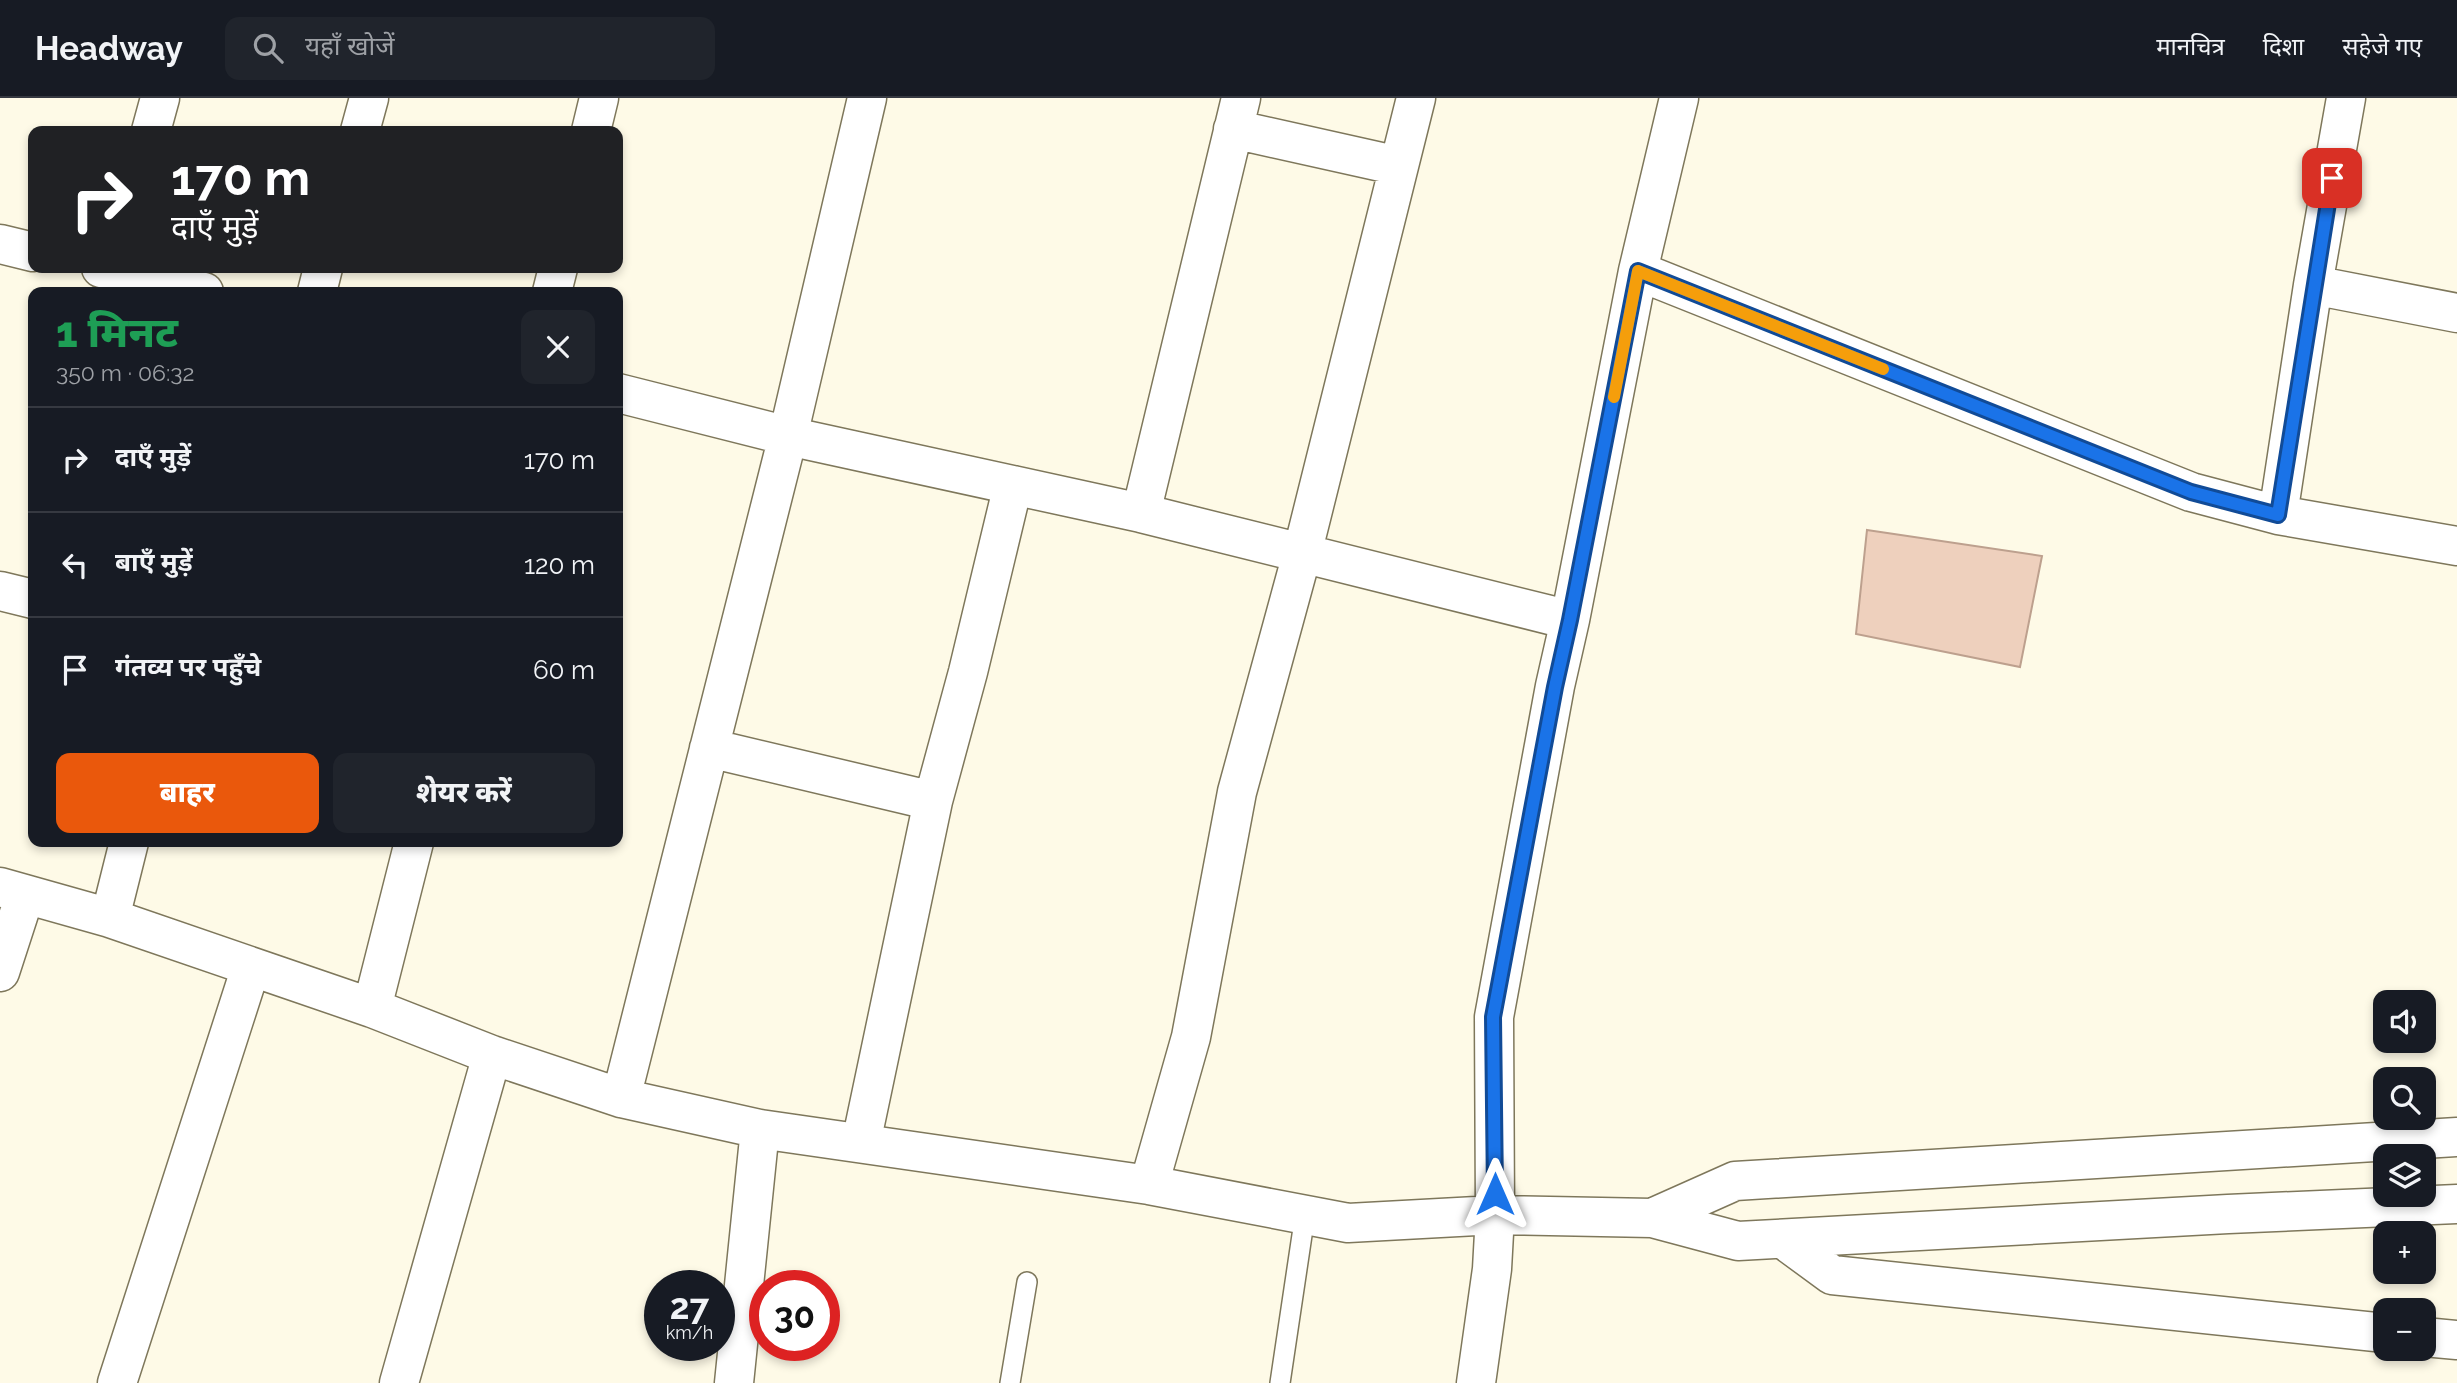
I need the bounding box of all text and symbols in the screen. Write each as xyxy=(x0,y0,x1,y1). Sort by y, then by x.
search box xyxy=(225,17,715,80)
text: Headway xyxy=(35,29,183,68)
icon: search xyxy=(249,29,287,67)
text: यहाँ खोजें xyxy=(305,31,394,61)
text: मानचित्र xyxy=(2156,32,2225,61)
text: दिशा xyxy=(2263,32,2304,61)
text: सहेजे गए xyxy=(2342,32,2422,61)
pin xyxy=(2302,148,2362,208)
text: 170 m xyxy=(171,149,310,206)
icon: right xyxy=(56,154,147,245)
icon: arrive xyxy=(2313,159,2351,197)
text: दाएँ मुड़ें xyxy=(171,208,258,245)
text: 1 मिनट xyxy=(56,308,178,357)
button: close xyxy=(521,310,595,384)
text: 350 m · 06:32 xyxy=(56,359,195,386)
icon: right xyxy=(56,441,94,479)
text: दाएँ मुड़ें xyxy=(115,442,191,472)
text: 170 m xyxy=(524,445,595,475)
icon: left xyxy=(56,546,94,584)
text: बाएँ मुड़ें xyxy=(115,547,193,577)
text: 120 m xyxy=(524,550,595,580)
icon: arrive xyxy=(56,651,94,689)
text: गंतव्य पर पहुँचे xyxy=(115,652,261,682)
text: 60 m xyxy=(533,655,595,685)
button: बाहर xyxy=(56,753,319,833)
button: शेयर करें xyxy=(333,753,595,833)
map controls xyxy=(2373,990,2436,1361)
button: sound xyxy=(2373,990,2436,1053)
button: search xyxy=(2373,1067,2436,1130)
button: layers xyxy=(2373,1144,2436,1207)
position arrow xyxy=(1458,1157,1532,1231)
button: + xyxy=(2373,1221,2436,1284)
speed limit sign: 30 xyxy=(749,1270,840,1361)
text: 27 xyxy=(670,1286,709,1327)
button: − xyxy=(2373,1298,2436,1361)
text: km/h xyxy=(666,1322,713,1343)

